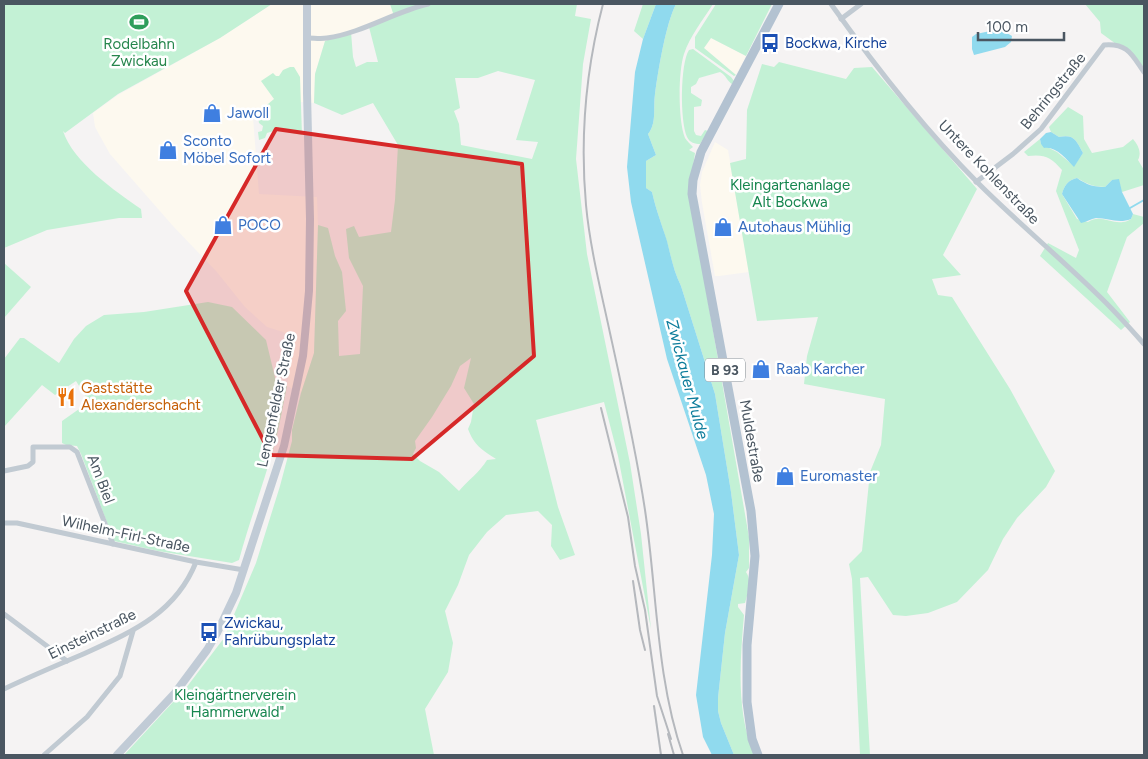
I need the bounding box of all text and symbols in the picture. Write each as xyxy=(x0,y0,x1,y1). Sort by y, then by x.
scale bar xyxy=(978,10,1064,42)
sports icon: Rodelbahn Zwickau xyxy=(128,11,150,33)
text: 100 m xyxy=(986,18,1028,36)
bus stop icon: Bockwa, Kirche xyxy=(759,32,781,54)
place label: Bockwa, Kirche xyxy=(785,34,887,52)
place label: Rodelbahn Zwickau xyxy=(103,35,175,70)
street label: Behringstraße xyxy=(1017,49,1089,133)
shop icon: Jawoll xyxy=(201,102,223,124)
place label: Jawoll xyxy=(227,104,269,122)
street label: Untere Kohlenstraße xyxy=(935,116,1043,228)
place label: Sconto Möbel Sofort xyxy=(183,132,272,167)
shop icon: Sconto Möbel Sofort xyxy=(157,139,179,161)
park label: Kleingartenanlage Alt Bockwa xyxy=(730,176,850,211)
shop icon: POCO xyxy=(212,214,234,236)
place label: POCO xyxy=(238,216,281,234)
shop icon: Autohaus Mühlig xyxy=(712,216,734,238)
place label: Autohaus Mühlig xyxy=(738,218,851,236)
water label: Zwickauer Mulde xyxy=(662,317,713,441)
street label: Lengenfelder Straße xyxy=(253,331,299,469)
road number: B 93 xyxy=(705,358,745,382)
shop icon: Raab Karcher xyxy=(750,358,772,380)
place label: Raab Karcher xyxy=(776,360,865,378)
place label: Gaststätte Alexanderschacht xyxy=(81,379,201,414)
restaurant icon: Gaststätte Alexanderschacht xyxy=(55,386,77,408)
street label: Muldestraße xyxy=(736,398,768,484)
street label: Am Biel xyxy=(84,452,118,506)
shop icon: Euromaster xyxy=(774,465,796,487)
place label: Euromaster xyxy=(800,467,877,485)
street label: Wilhelm-Firl-Straße xyxy=(60,512,192,556)
street label: Einsteinstraße xyxy=(45,605,139,663)
place label: Zwickau, Fahrübungsplatz xyxy=(224,614,336,649)
bus stop icon: Zwickau, Fahrübungsplatz xyxy=(198,621,220,643)
park label: Kleingärtnerverein "Hammerwald" xyxy=(174,686,296,721)

